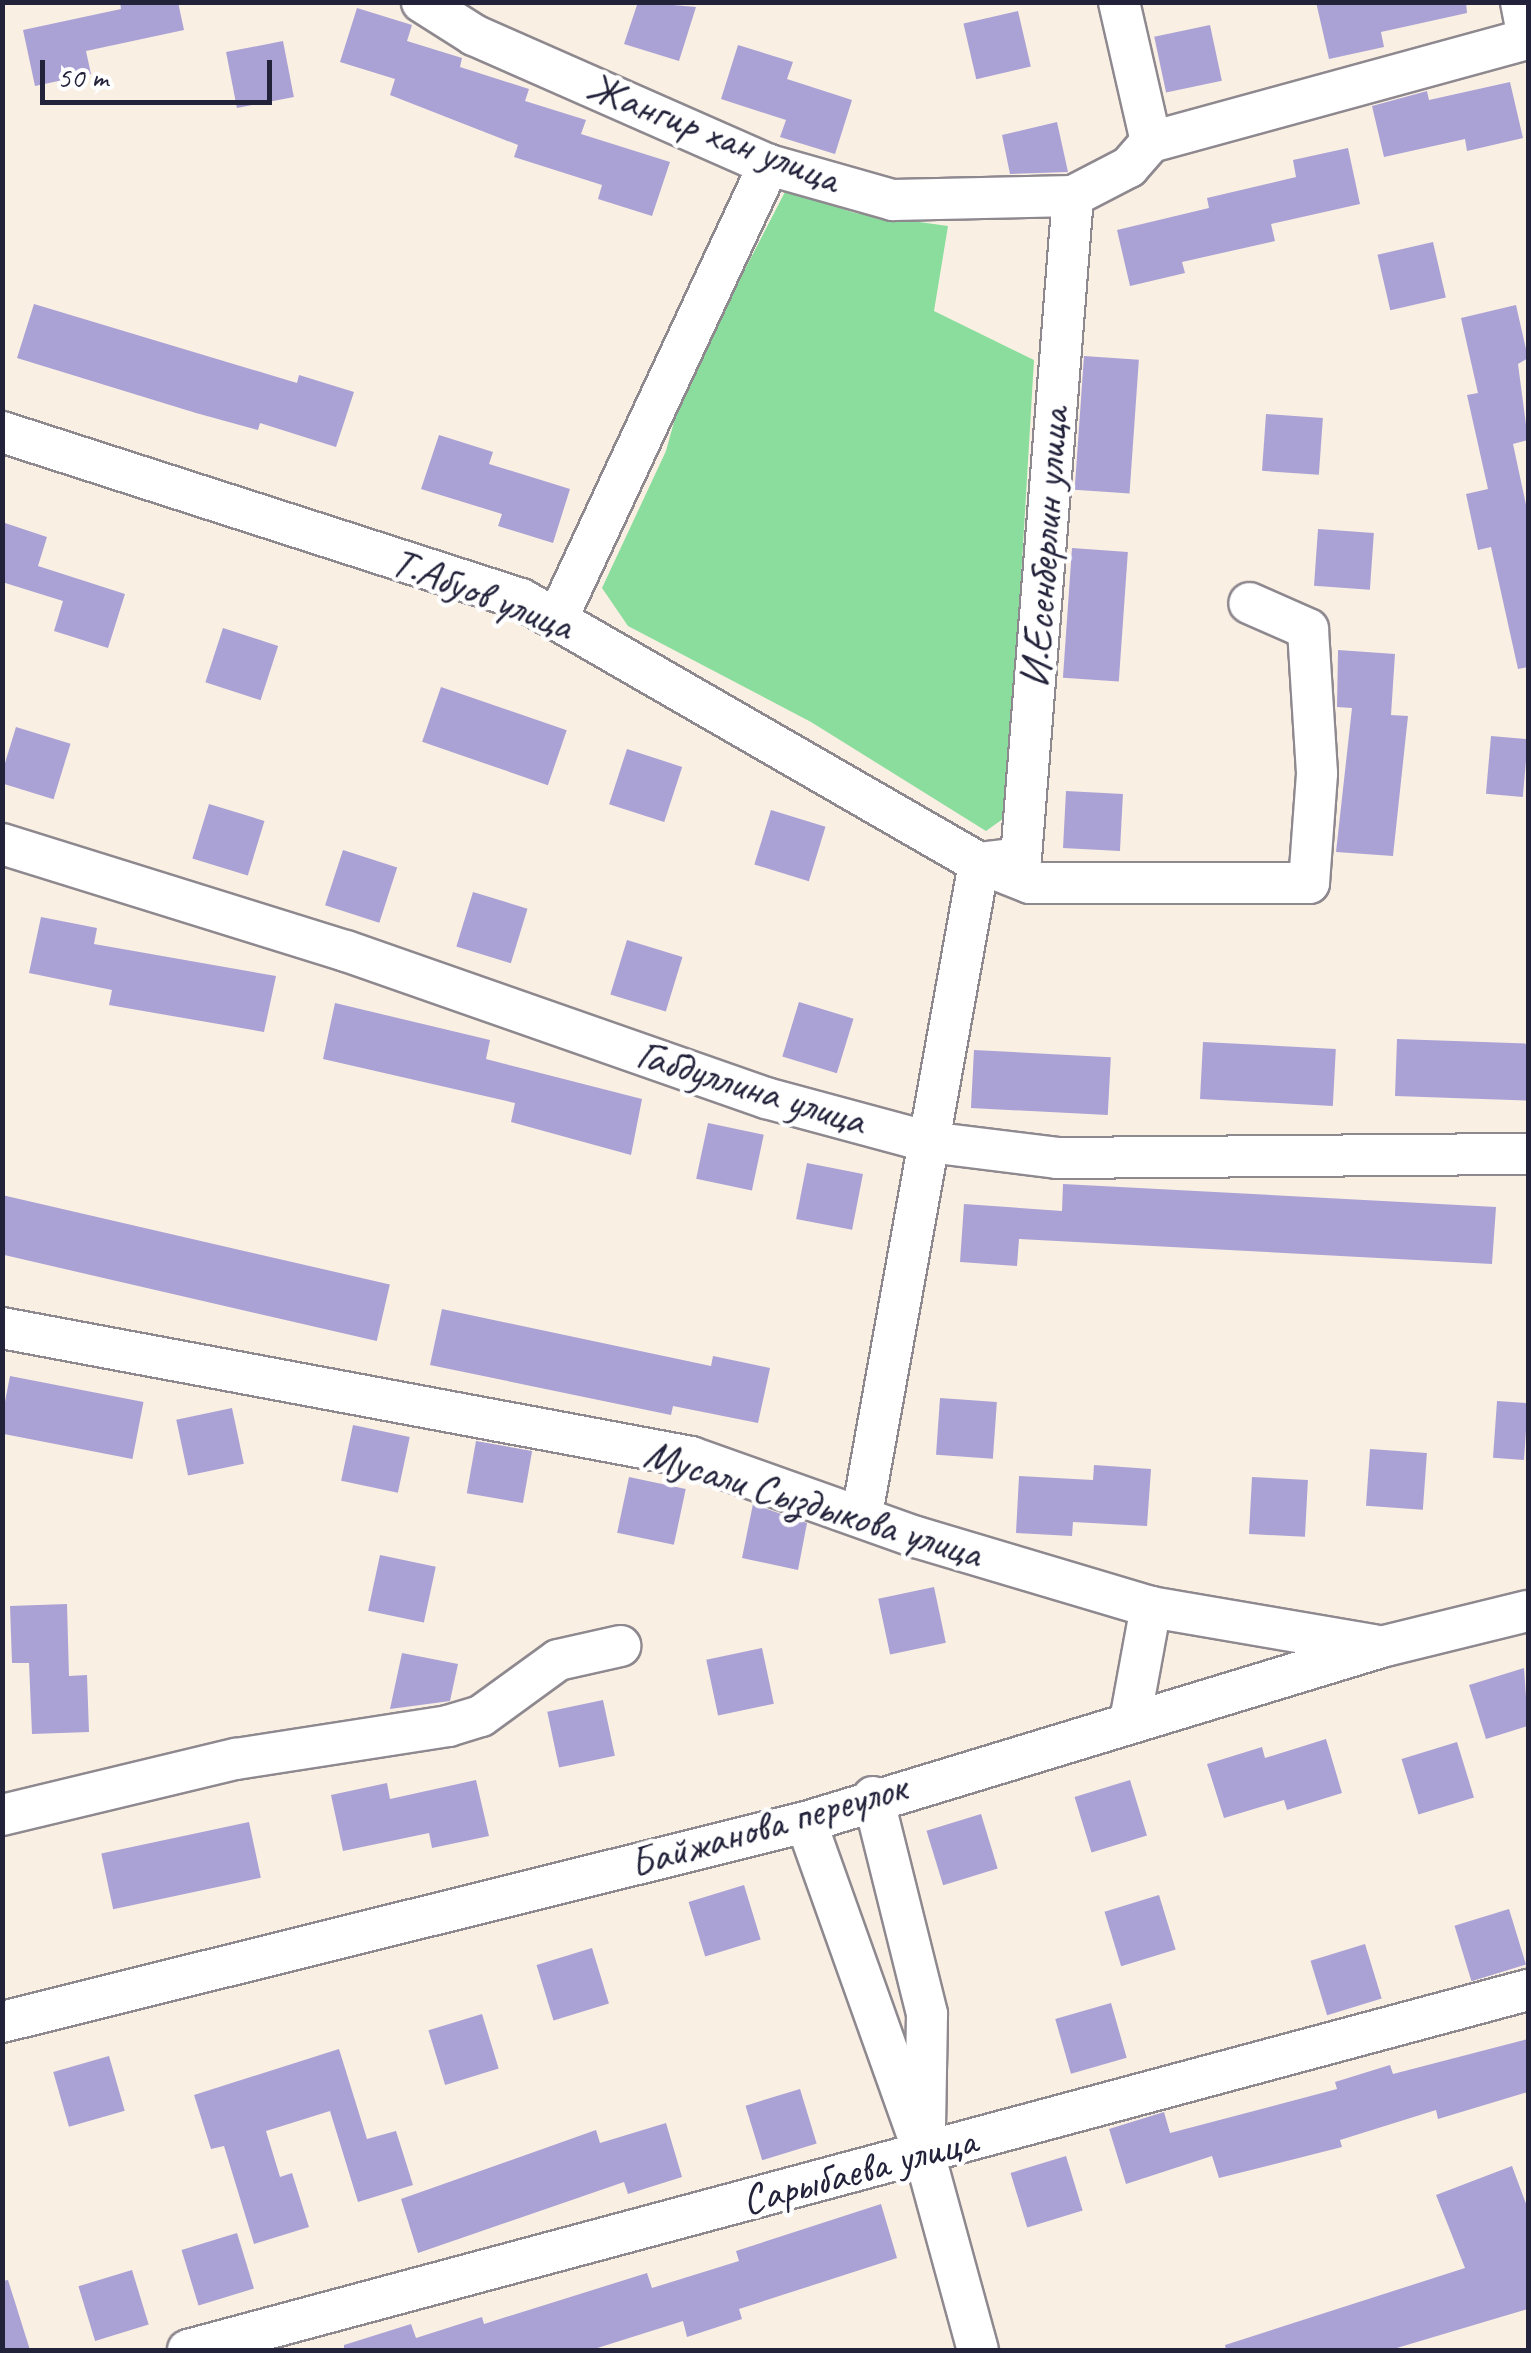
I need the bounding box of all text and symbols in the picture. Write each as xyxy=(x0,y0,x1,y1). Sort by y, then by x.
scale bar xyxy=(45,40,278,102)
text: 50 m xyxy=(57,58,108,96)
street label: Жангир хан улица xyxy=(579,62,847,204)
street label: И.Есенберлин улица xyxy=(1010,406,1080,690)
street label: Т.Абуов улица xyxy=(383,536,581,652)
street label: Габдуллина улица xyxy=(630,1029,872,1147)
street label: Мусали Сыздыкова улица xyxy=(637,1428,989,1580)
street label: Байжанова переулок xyxy=(624,1762,912,1890)
street label: Сарыбаева улица xyxy=(737,2116,981,2226)

